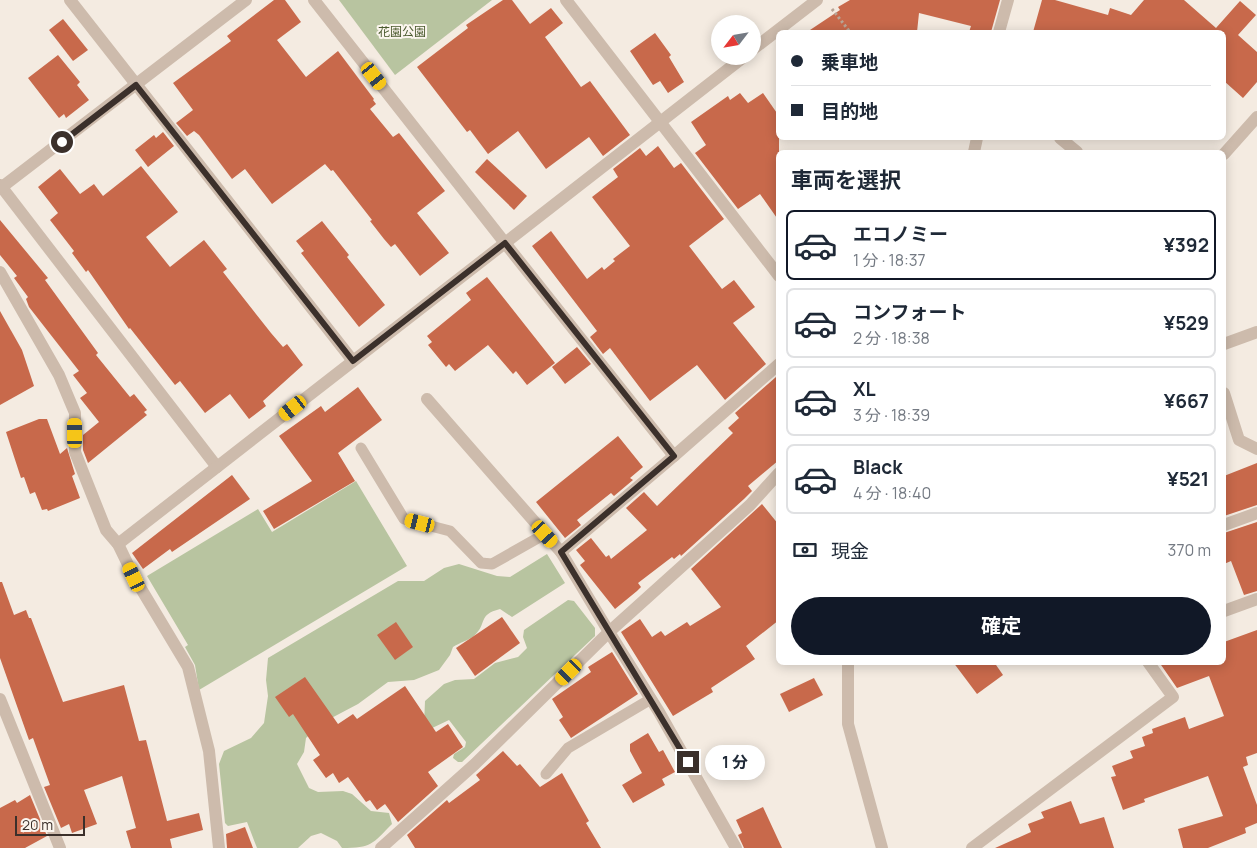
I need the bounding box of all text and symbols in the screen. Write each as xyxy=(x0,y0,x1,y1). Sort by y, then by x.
north arrow xyxy=(711,15,761,65)
map controls xyxy=(711,15,761,65)
park label: 花園公園 xyxy=(378,23,426,40)
text: 乗車地 xyxy=(821,49,878,75)
car xyxy=(358,60,389,92)
text: 目的地 xyxy=(821,98,878,124)
route start xyxy=(51,131,73,153)
text: 車両を選択 xyxy=(791,165,901,195)
text: エコノミー xyxy=(853,221,948,247)
icon: car xyxy=(793,223,838,268)
text: ¥392 xyxy=(1163,232,1209,258)
text: 1 分 · 18:37 xyxy=(853,249,926,271)
text: コンフォート xyxy=(853,299,966,325)
icon: car xyxy=(793,301,838,346)
text: ¥529 xyxy=(1164,310,1209,336)
text: 2 分 · 18:38 xyxy=(853,327,930,349)
text: XL xyxy=(853,376,876,402)
icon: car xyxy=(793,379,838,424)
text: ¥667 xyxy=(1164,388,1209,414)
car xyxy=(276,393,309,423)
text: 3 分 · 18:39 xyxy=(853,404,930,426)
car xyxy=(67,418,82,448)
text: Black xyxy=(853,454,902,480)
icon: car xyxy=(793,457,838,502)
text: ¥521 xyxy=(1167,466,1209,492)
text: 4 分 · 18:40 xyxy=(853,482,931,504)
car xyxy=(403,512,436,534)
car xyxy=(529,518,560,550)
icon: cash xyxy=(791,536,819,564)
text: 現金 xyxy=(831,538,869,564)
text: 370 m xyxy=(1168,539,1211,561)
car xyxy=(120,560,147,594)
button: 確定 xyxy=(791,597,1211,655)
car xyxy=(553,656,584,688)
callout: 1 分 xyxy=(706,744,766,780)
route end xyxy=(677,751,699,773)
text: 1 分 xyxy=(722,751,748,773)
scale bar xyxy=(15,813,85,836)
text: 20 m xyxy=(22,815,53,834)

